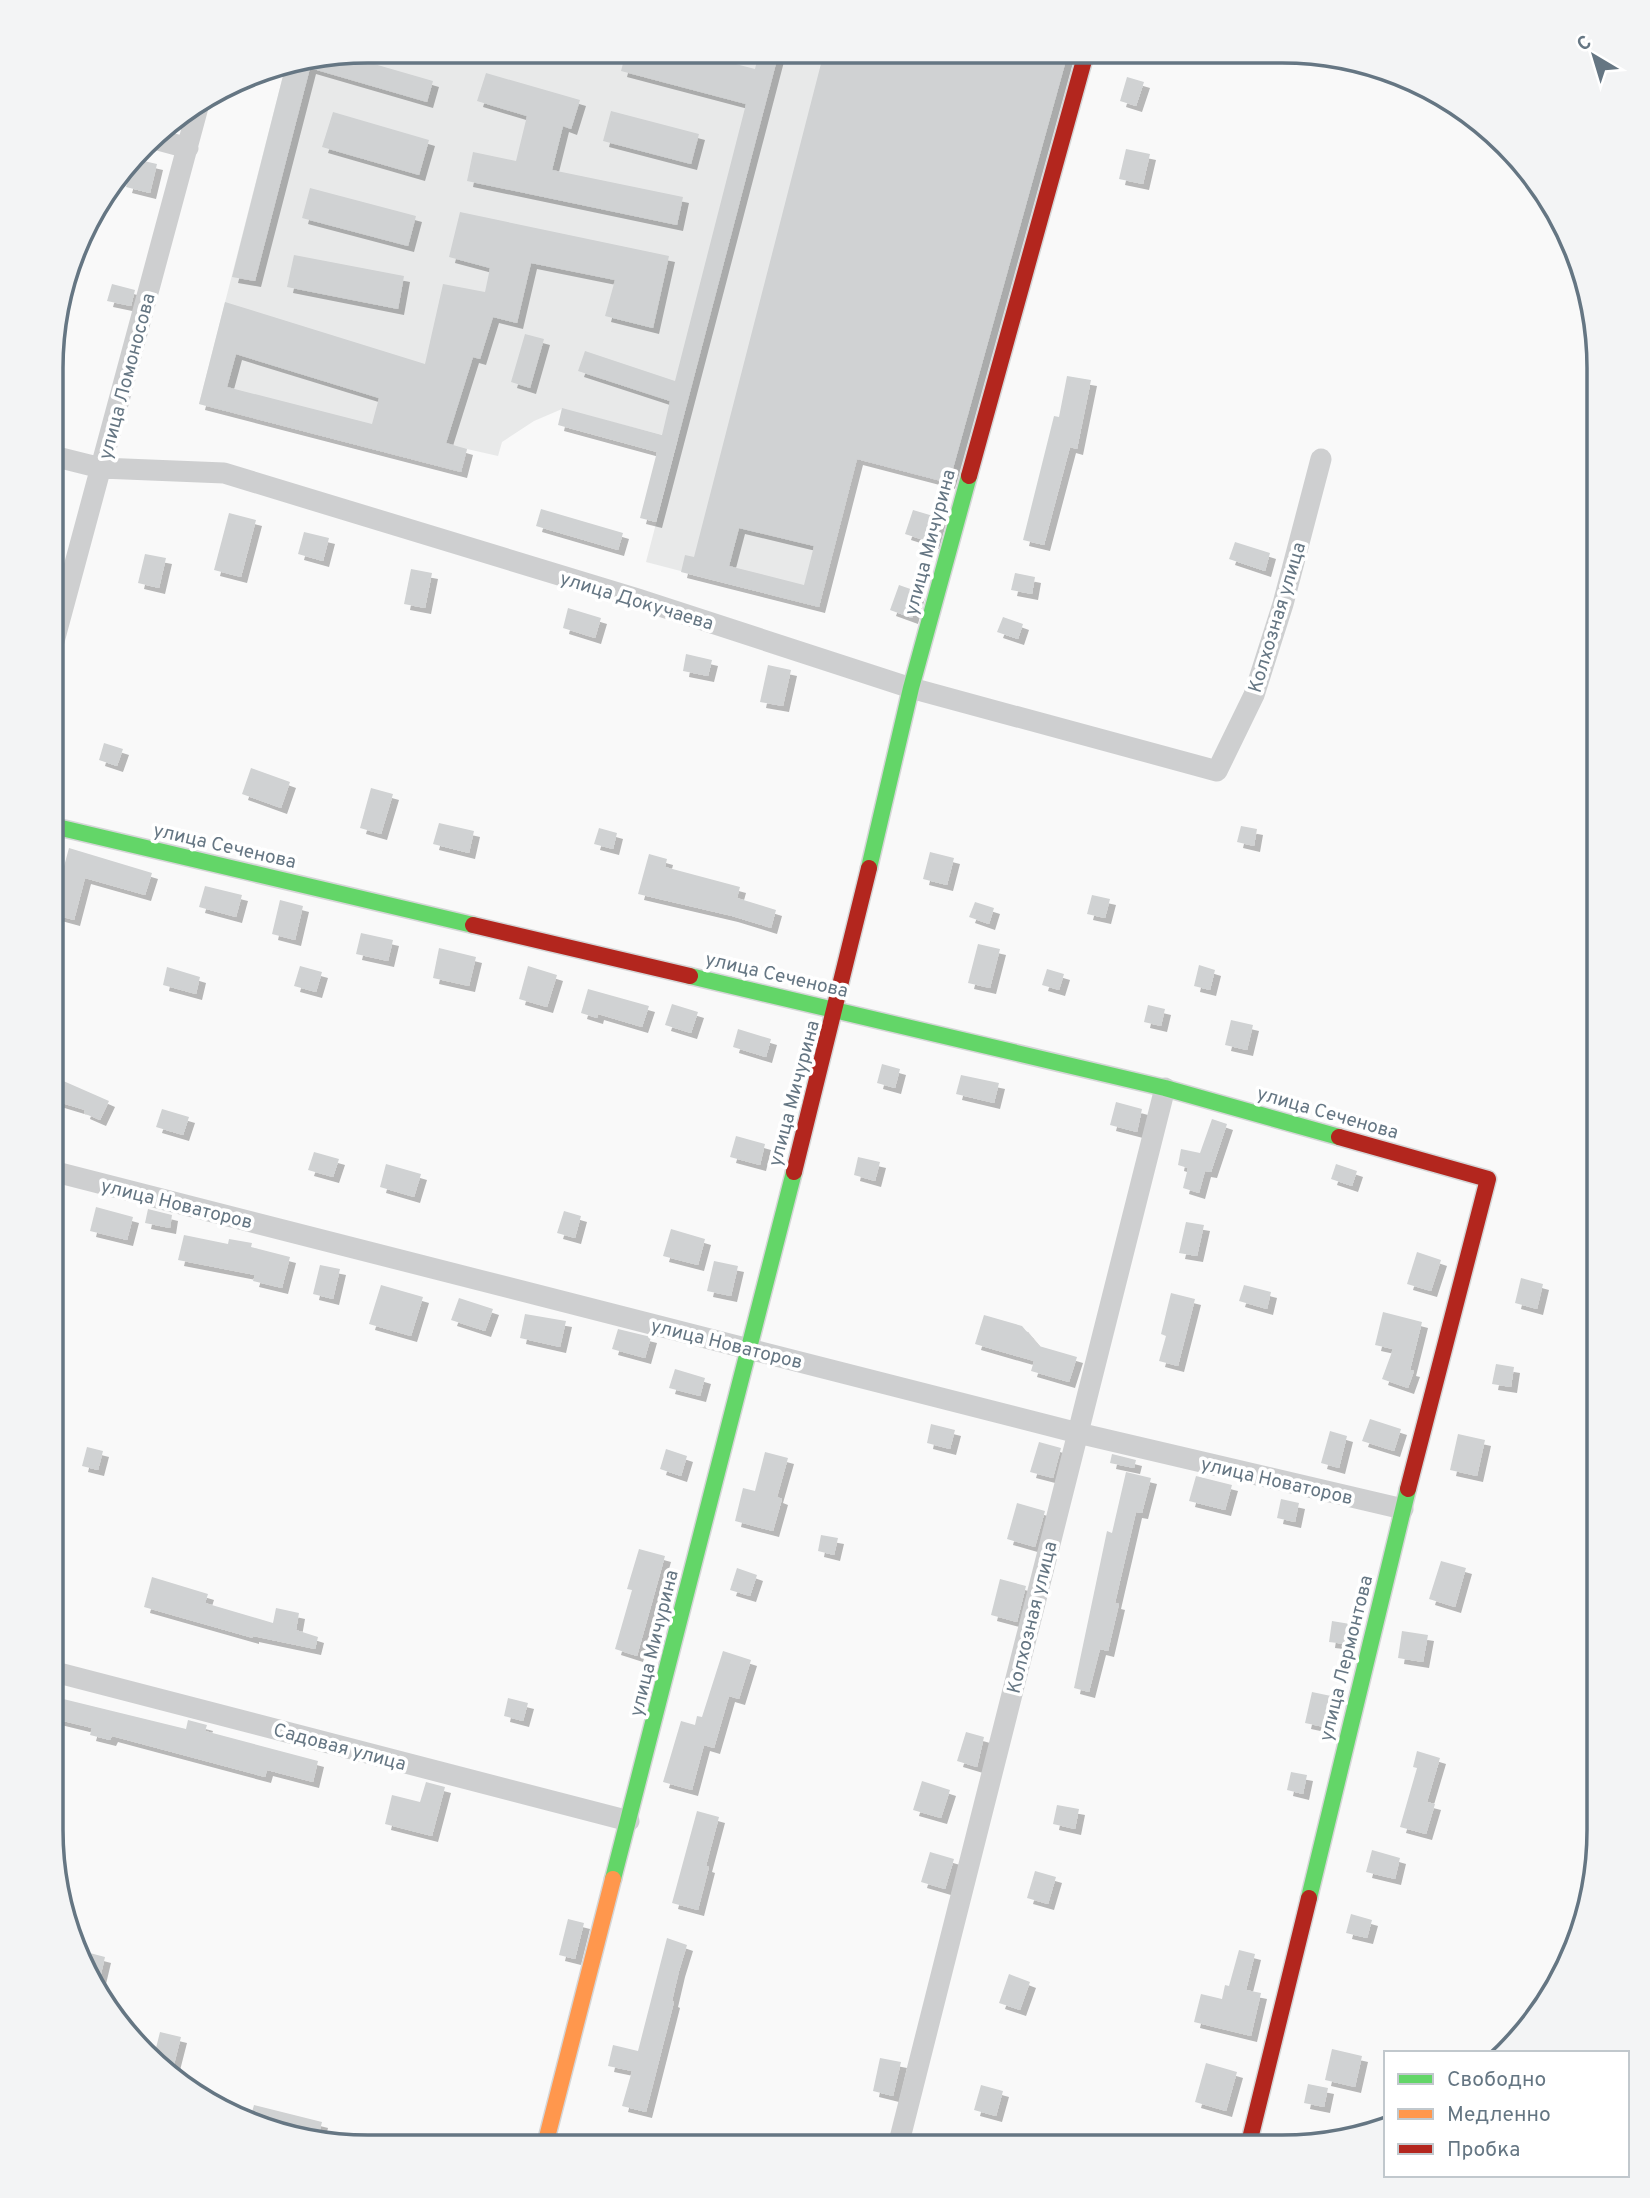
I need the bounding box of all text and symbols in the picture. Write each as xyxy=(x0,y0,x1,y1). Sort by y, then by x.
north arrow xyxy=(1559,21,1629,91)
text: С xyxy=(1573,31,1597,57)
street label: улица Ломоносова xyxy=(94,291,162,462)
street label: улица Мичурина xyxy=(900,467,962,618)
street label: Колхозная улица xyxy=(1244,539,1312,696)
street label: улица Докучаева xyxy=(557,567,716,637)
street label: улица Сеченова xyxy=(151,819,298,875)
street label: улица Сеченова xyxy=(703,948,850,1004)
street label: улица Мичурина xyxy=(764,1018,826,1169)
street label: улица Сеченова xyxy=(1254,1082,1401,1146)
street label: улица Новаторов xyxy=(98,1174,255,1235)
street label: улица Новаторов xyxy=(648,1314,805,1375)
street label: улица Новаторов xyxy=(1198,1453,1355,1511)
street label: Колхозная улица xyxy=(1002,1539,1063,1696)
street label: улица Мичурина xyxy=(625,1568,685,1719)
street label: улица Лермонтова xyxy=(1315,1573,1379,1744)
street label: Садовая улица xyxy=(271,1719,408,1777)
legend xyxy=(1384,2051,1629,2177)
text: Свободно xyxy=(1447,2067,1546,2094)
text: Медленно xyxy=(1447,2102,1551,2129)
text: Пробка xyxy=(1447,2137,1520,2164)

